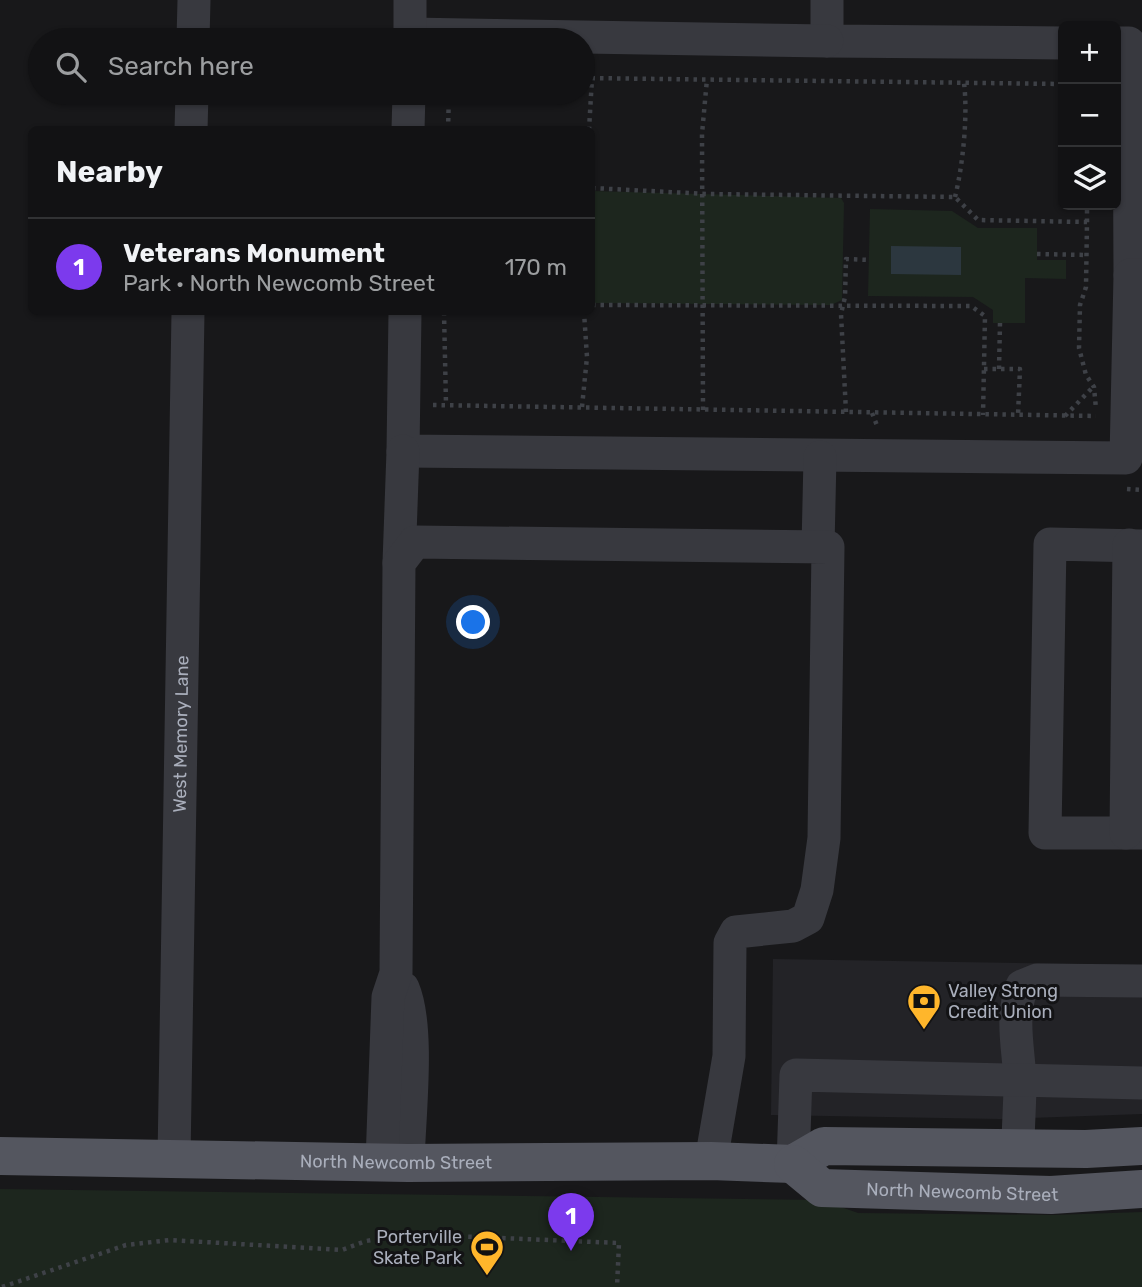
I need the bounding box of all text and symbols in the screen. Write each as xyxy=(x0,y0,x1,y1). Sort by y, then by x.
map controls xyxy=(1058,21,1121,210)
button: + xyxy=(1058,21,1121,84)
search box xyxy=(28,28,595,105)
icon: search xyxy=(52,48,90,86)
text: Search here xyxy=(108,51,254,82)
button: − xyxy=(1058,84,1121,147)
button: layers xyxy=(1058,147,1121,210)
text: Nearby xyxy=(56,154,163,190)
text: Veterans Monument xyxy=(123,238,385,269)
text: 1 xyxy=(73,253,85,281)
text: 170 m xyxy=(505,253,567,281)
text: Park · North Newcomb Street xyxy=(123,269,435,297)
your location xyxy=(456,605,490,639)
street label: West Memory Lane xyxy=(169,655,193,813)
place label: Valley Strong Credit Union xyxy=(948,980,1058,1023)
bank icon: Valley Strong Credit Union xyxy=(905,982,943,1031)
street label: North Newcomb Street xyxy=(300,1150,492,1174)
street label: North Newcomb Street xyxy=(866,1178,1059,1206)
pin: 1 xyxy=(548,1193,594,1251)
place label: Porterville Skate Park xyxy=(373,1226,463,1269)
sports icon: Porterville Skate Park xyxy=(468,1228,506,1277)

